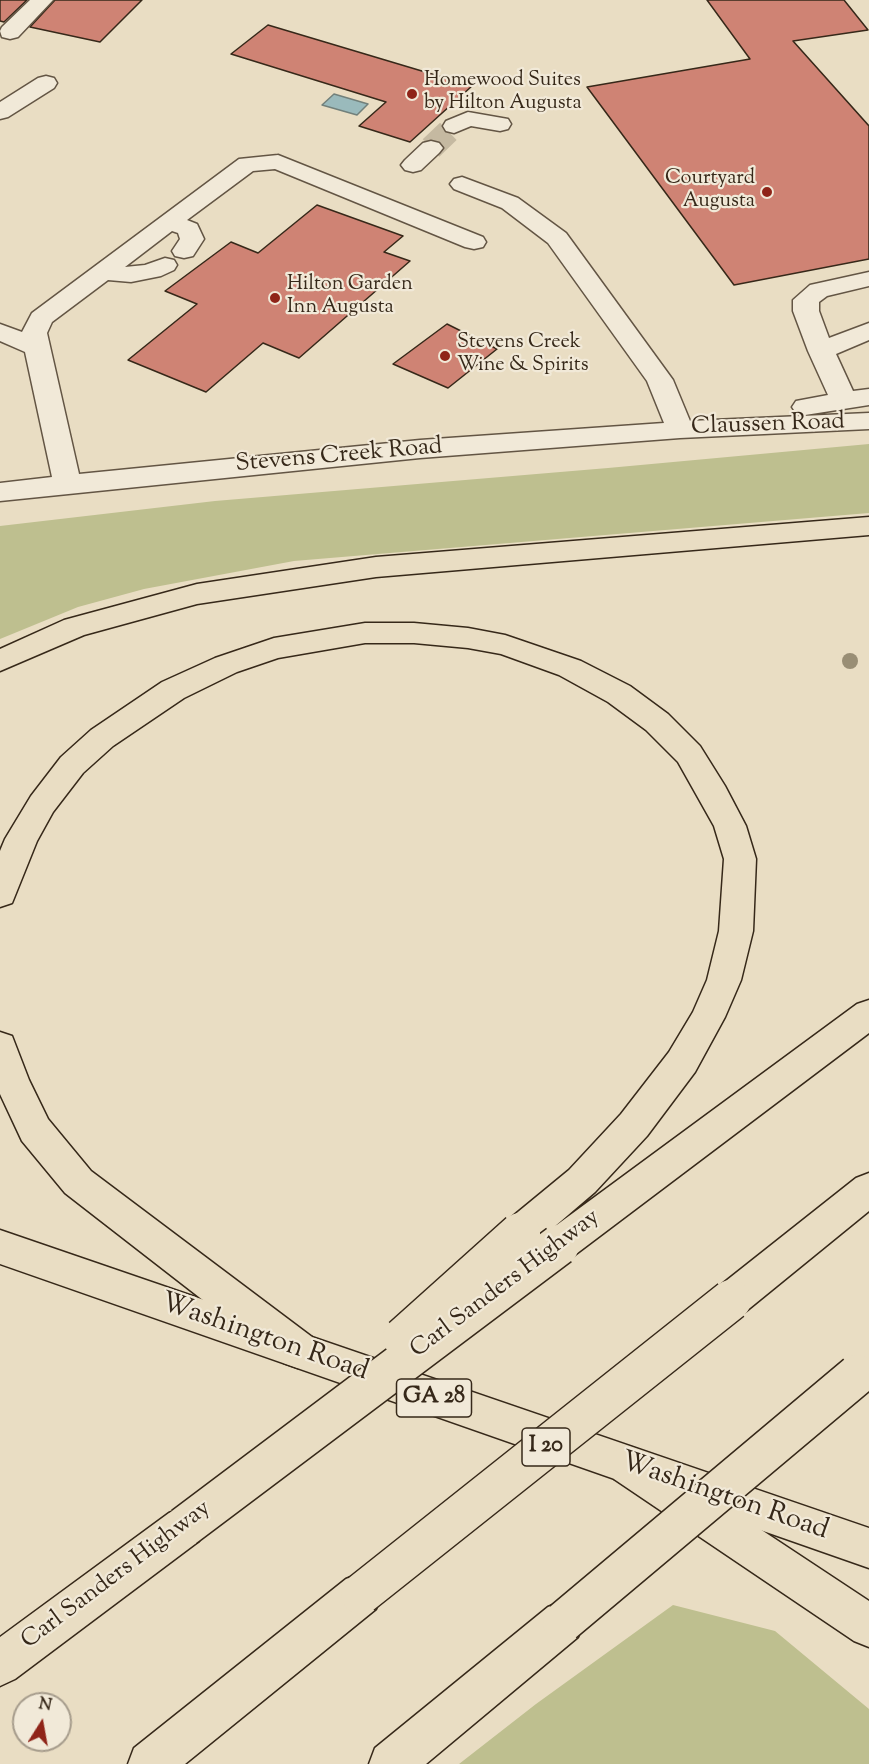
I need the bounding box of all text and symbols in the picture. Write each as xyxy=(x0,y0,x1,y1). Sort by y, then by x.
place label: Homewood Suites by Hilton Augusta xyxy=(424,70,582,117)
marker: Homewood Suites by Hilton Augusta xyxy=(405,87,419,101)
place label: Courtyard Augusta xyxy=(665,168,755,215)
marker: Courtyard Augusta xyxy=(760,185,774,199)
place label: Hilton Garden Inn Augusta xyxy=(287,274,413,321)
marker: Hilton Garden Inn Augusta xyxy=(268,291,282,305)
place label: Stevens Creek Wine & Spirits xyxy=(457,332,588,379)
marker: Stevens Creek Wine & Spirits xyxy=(438,349,452,363)
street label: Claussen Road xyxy=(691,409,845,443)
street label: Stevens Creek Road xyxy=(234,434,444,480)
street label: Carl Sanders Highway xyxy=(406,1204,606,1366)
street label: Washington Road xyxy=(155,1288,373,1390)
road number: GA 28 xyxy=(396,1379,472,1417)
road number: I 20 xyxy=(522,1428,570,1466)
street label: Washington Road xyxy=(615,1447,833,1549)
street label: Carl Sanders Highway xyxy=(17,1495,217,1657)
north arrow xyxy=(12,1692,72,1752)
text: N xyxy=(37,1693,54,1718)

